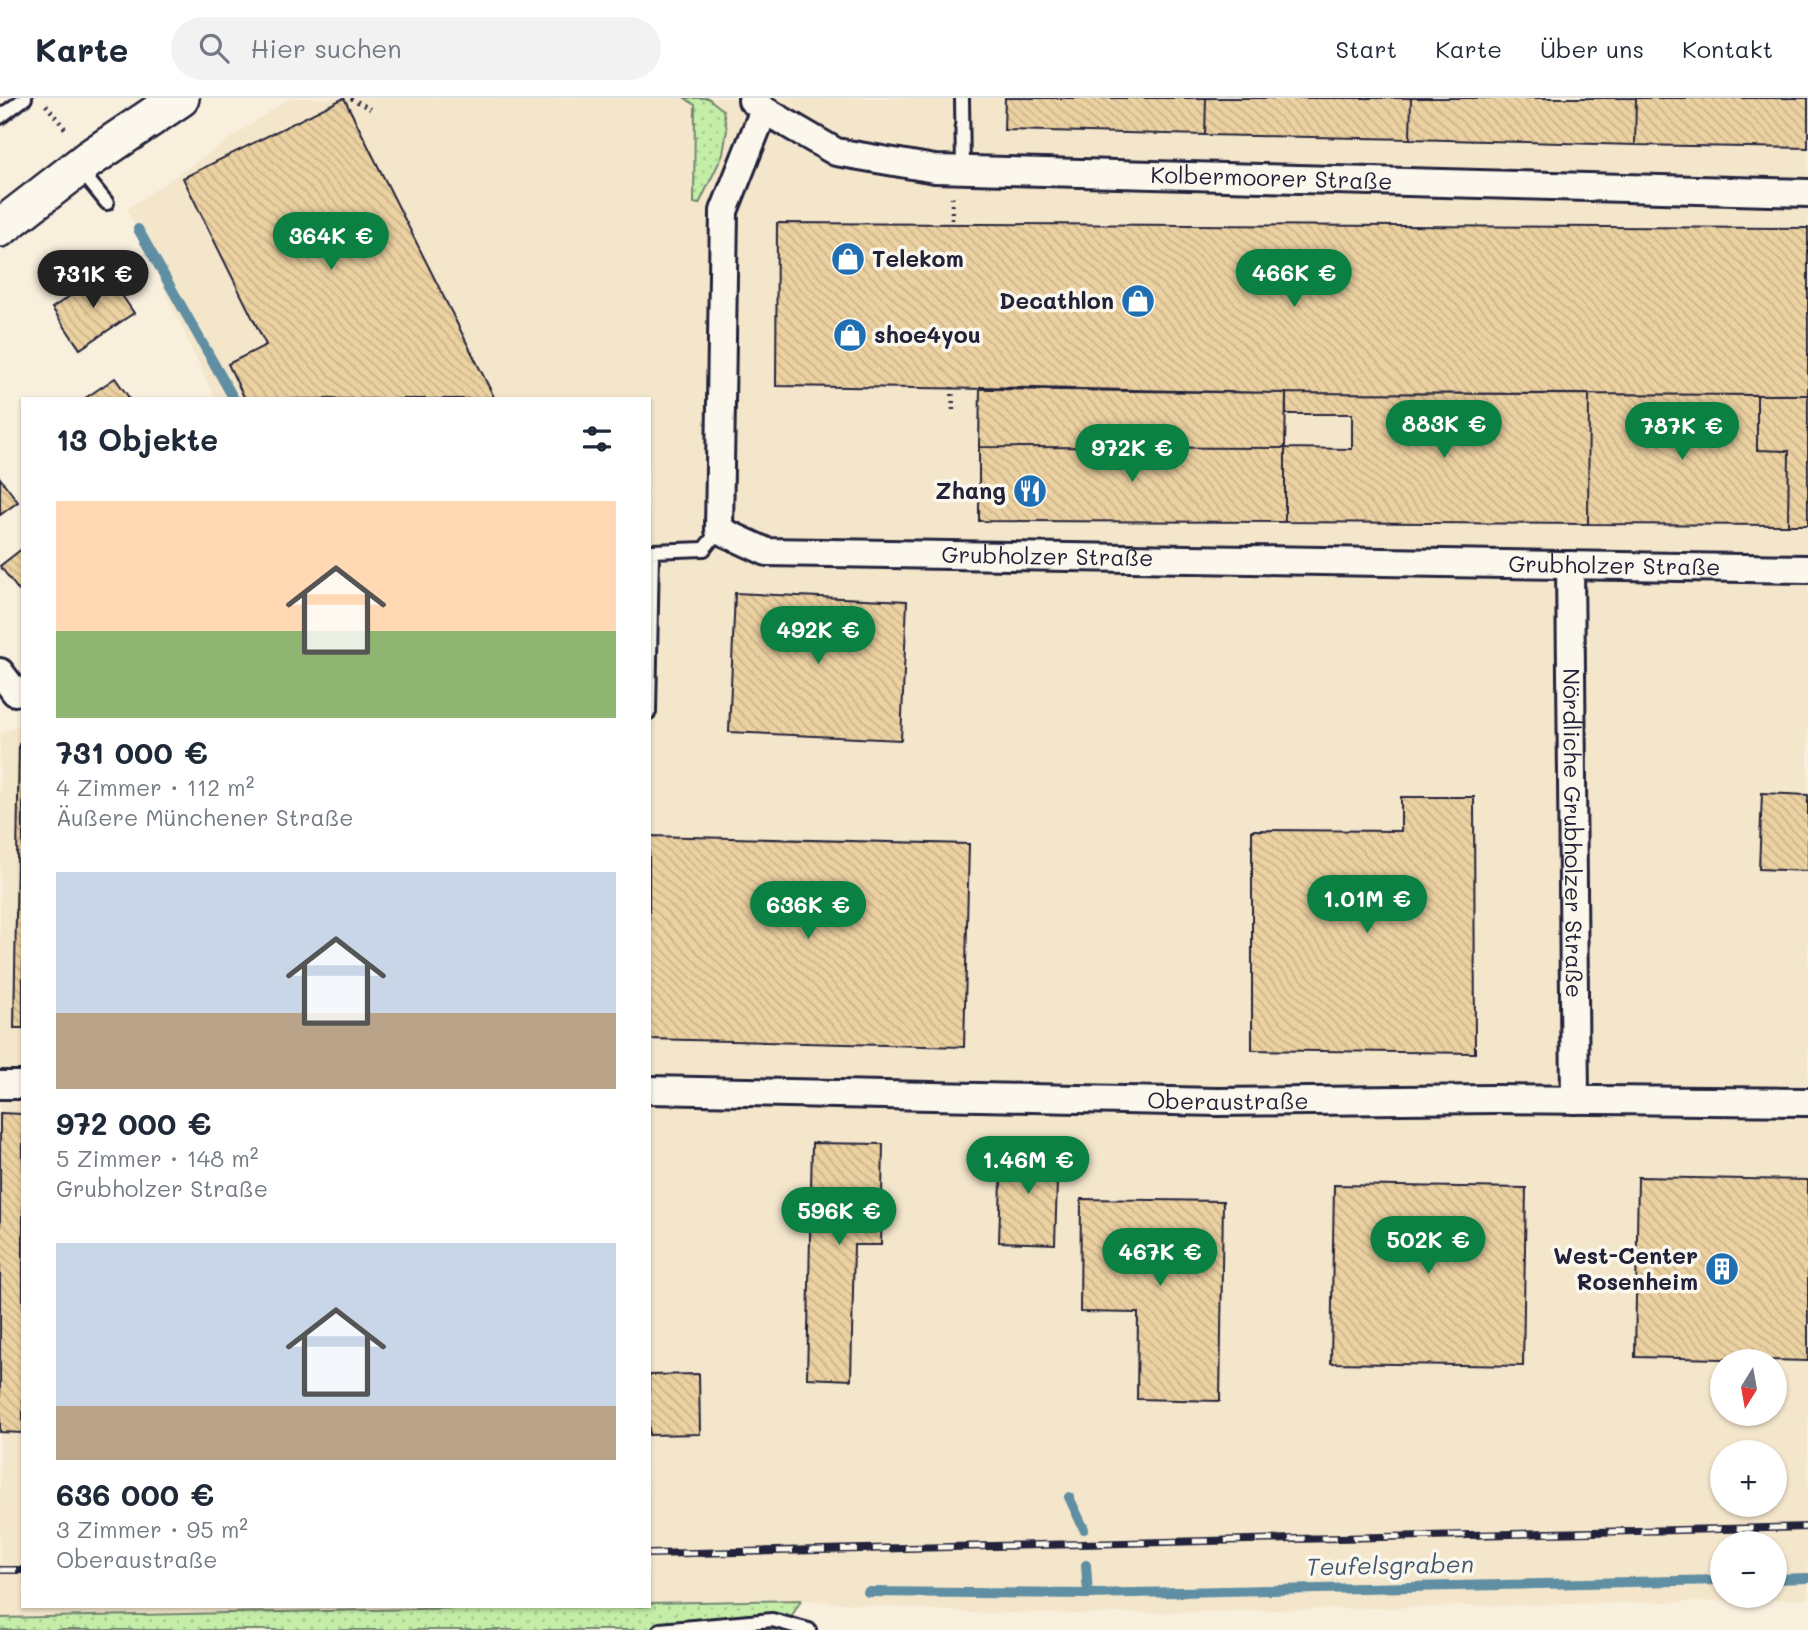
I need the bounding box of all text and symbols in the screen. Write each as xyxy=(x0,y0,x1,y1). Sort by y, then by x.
search box xyxy=(171,17,661,80)
text: Karte xyxy=(35,27,129,70)
icon: search xyxy=(195,29,233,67)
text: Hier suchen xyxy=(251,31,402,65)
text: Start xyxy=(1335,33,1397,64)
text: Karte xyxy=(1435,33,1502,64)
text: Über uns xyxy=(1540,33,1644,64)
text: Kontakt xyxy=(1682,33,1773,64)
street label: Kolbermoorer Straße xyxy=(1150,159,1393,196)
pin: 364K € xyxy=(274,212,388,272)
text: 364K € xyxy=(289,220,373,250)
shop icon: Telekom xyxy=(829,240,867,278)
place label: Telekom xyxy=(872,243,964,273)
pin: 731K € xyxy=(36,250,150,310)
pin: 466K € xyxy=(1237,250,1351,309)
text: 466K € xyxy=(1252,257,1336,287)
text: 731K € xyxy=(54,258,132,288)
shop icon: Decathlon xyxy=(1119,282,1157,320)
place label: Decathlon xyxy=(999,285,1114,315)
shop icon: shoe4you xyxy=(831,316,869,354)
place label: shoe4you xyxy=(874,319,981,349)
pin: 883K € xyxy=(1387,400,1501,460)
pin: 787K € xyxy=(1625,402,1739,462)
text: 883K € xyxy=(1402,408,1486,438)
text: 787K € xyxy=(1641,410,1723,440)
text: 13 Objekte xyxy=(56,419,218,459)
icon: filters xyxy=(578,420,616,458)
pin: 972K € xyxy=(1075,424,1189,484)
text: 972K € xyxy=(1091,432,1173,462)
restaurant icon: Zhang xyxy=(1011,472,1049,510)
place label: Zhang xyxy=(935,475,1006,505)
street label: Grubholzer Straße xyxy=(941,539,1154,572)
icon: home xyxy=(273,547,399,673)
street label: Grubholzer Straße xyxy=(1508,548,1721,582)
pin: 492K € xyxy=(761,606,875,666)
text: 492K € xyxy=(776,614,860,644)
street label: Nördliche Grubholzer Straße xyxy=(1557,668,1590,998)
text: 731 000 € xyxy=(56,732,208,772)
text: 4 Zimmer · 112 m² xyxy=(56,772,254,802)
text: Äußere Münchener Straße xyxy=(56,802,354,832)
pin: 1.01M € xyxy=(1302,876,1432,935)
pin: 636K € xyxy=(751,882,865,941)
text: 1.01M € xyxy=(1323,883,1411,913)
text: 636K € xyxy=(766,889,850,919)
icon: home xyxy=(273,918,399,1044)
street label: Oberaustraße xyxy=(1147,1085,1309,1116)
text: 972 000 € xyxy=(56,1103,211,1143)
pin: 1.46M € xyxy=(963,1136,1093,1196)
text: 5 Zimmer · 148 m² xyxy=(56,1143,259,1173)
text: 1.46M € xyxy=(982,1144,1074,1174)
text: Grubholzer Straße xyxy=(56,1173,268,1203)
pin: 596K € xyxy=(782,1188,896,1247)
text: 596K € xyxy=(797,1195,881,1225)
pin: 502K € xyxy=(1371,1216,1485,1276)
text: 502K € xyxy=(1386,1224,1470,1254)
pin: 467K € xyxy=(1103,1228,1217,1288)
text: 467K € xyxy=(1118,1236,1202,1266)
place label: West-Center Rosenheim xyxy=(1553,1240,1698,1296)
building icon: West-Center Rosenheim xyxy=(1703,1250,1741,1288)
icon: home xyxy=(273,1289,399,1415)
north arrow xyxy=(1710,1349,1787,1426)
map controls xyxy=(1710,1349,1787,1608)
button: + xyxy=(1710,1440,1787,1517)
text: 636 000 € xyxy=(56,1474,214,1514)
text: 3 Zimmer · 95 m² xyxy=(56,1514,248,1544)
button: − xyxy=(1710,1531,1787,1608)
text: Oberaustraße xyxy=(56,1544,218,1574)
water label: Teufelsgraben xyxy=(1306,1548,1474,1581)

